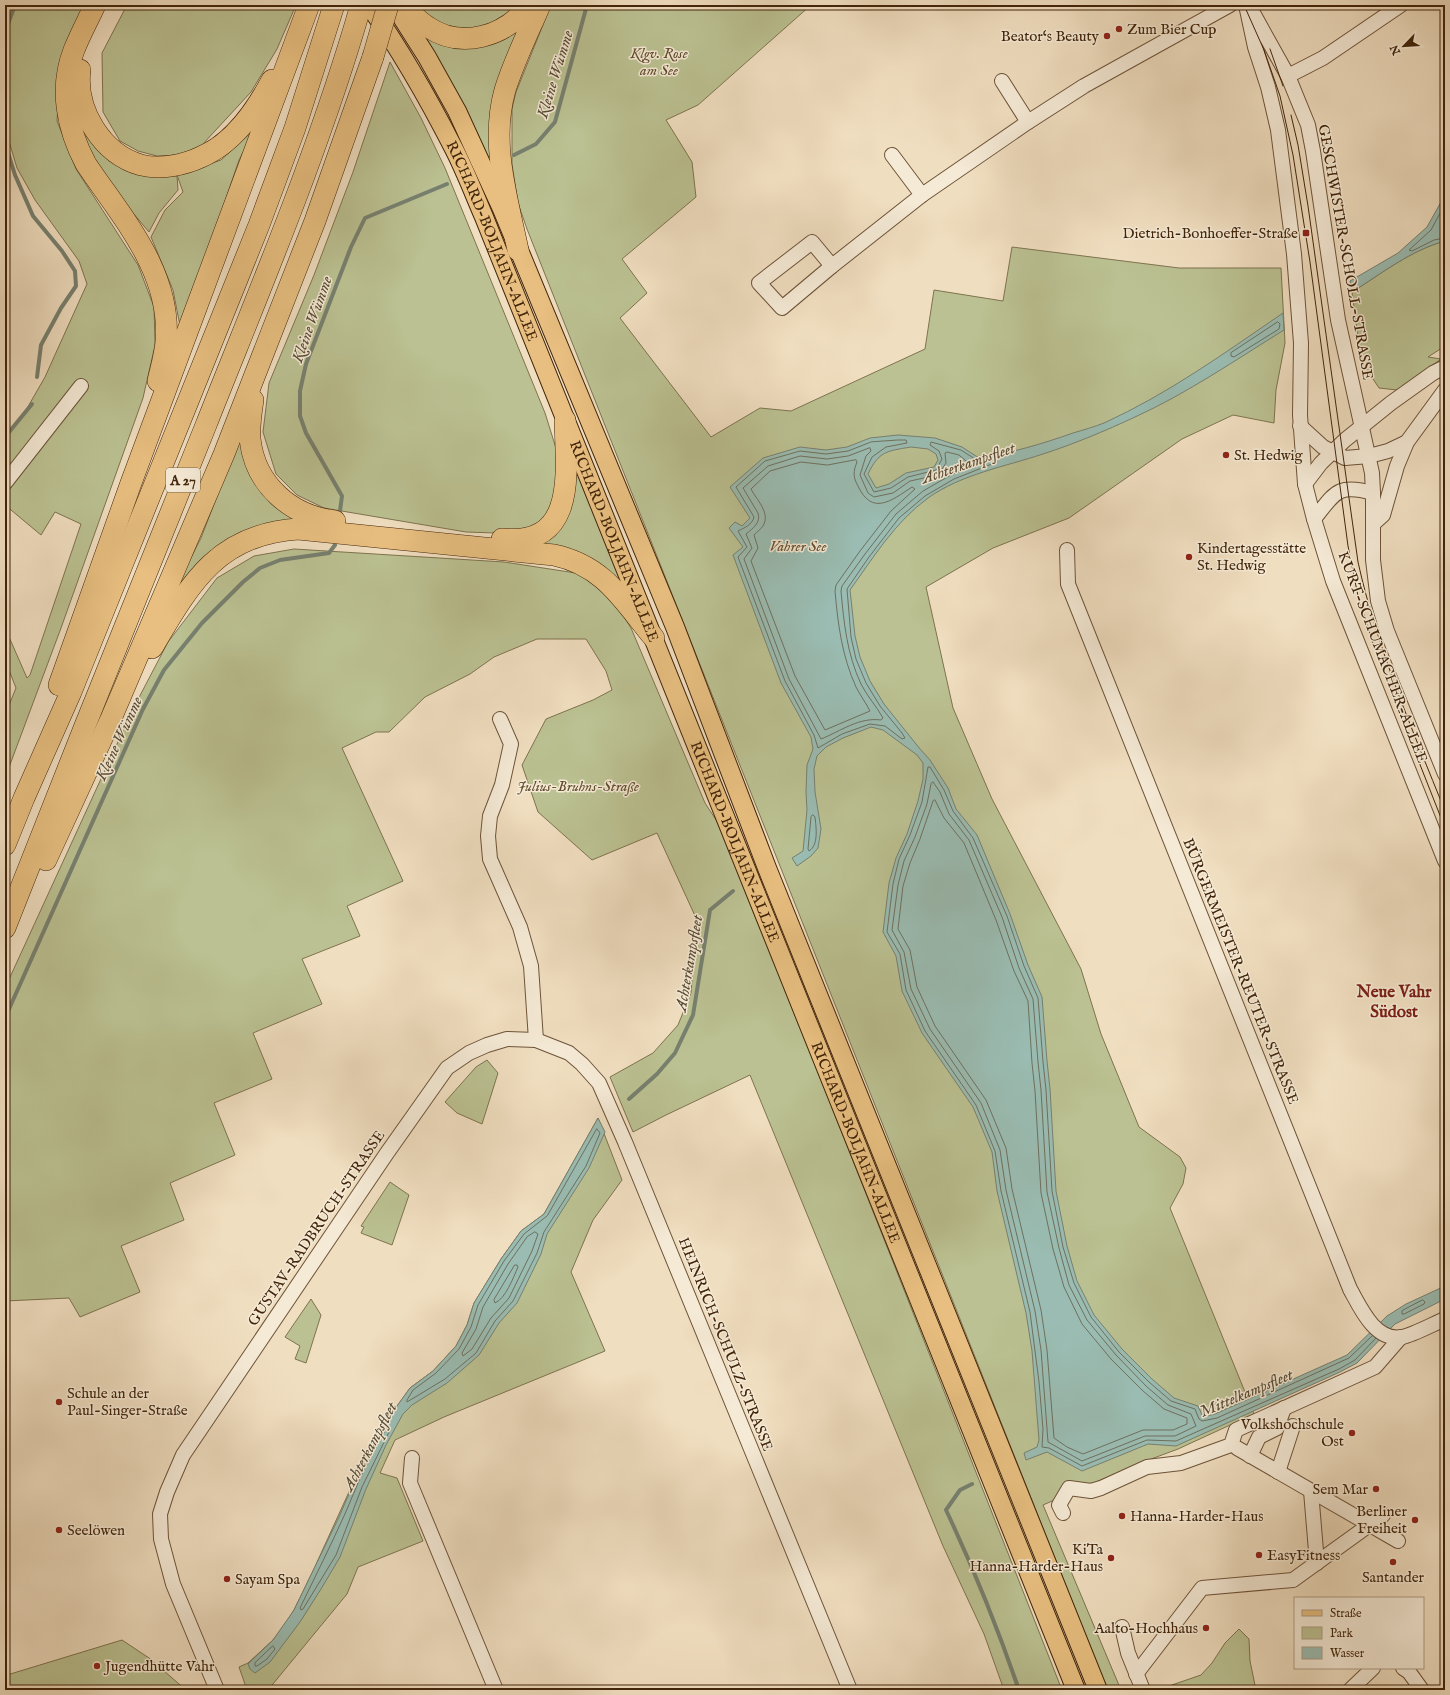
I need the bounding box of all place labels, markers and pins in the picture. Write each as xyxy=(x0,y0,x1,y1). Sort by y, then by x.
place label: Zum Bier Cup xyxy=(1127,20,1216,39)
marker: Zum Bier Cup xyxy=(1114,24,1124,34)
place label: Beator‘s Beauty xyxy=(1001,27,1100,46)
marker: Beator‘s Beauty xyxy=(1102,31,1112,41)
place label: Dietrich-Bonhoeffer-Straße xyxy=(1123,224,1298,243)
marker: Dietrich-Bonhoeffer-Straße xyxy=(1301,228,1311,238)
place label: St. Hedwig xyxy=(1234,446,1304,465)
marker: St. Hedwig xyxy=(1221,450,1231,460)
place label: Kindertagesstätte St. Hedwig xyxy=(1197,539,1306,575)
marker: Kindertagesstätte St. Hedwig xyxy=(1184,552,1194,562)
place label: Schule an der Paul-Singer-Straße xyxy=(67,1384,188,1420)
marker: Schule an der Paul-Singer-Straße xyxy=(54,1397,64,1407)
place label: Volkshochschule Ost xyxy=(1240,1415,1344,1451)
marker: Volkshochschule Ost xyxy=(1347,1428,1357,1438)
place label: Sem Mar xyxy=(1312,1480,1368,1499)
marker: Sem Mar xyxy=(1371,1484,1381,1494)
place label: Berliner Freiheit xyxy=(1356,1502,1407,1538)
place label: Hanna-Harder-Haus xyxy=(1130,1507,1263,1526)
marker: Hanna-Harder-Haus xyxy=(1117,1511,1127,1521)
marker: Berliner Freiheit xyxy=(1410,1515,1420,1525)
place label: Seelöwen xyxy=(67,1521,125,1540)
marker: Seelöwen xyxy=(54,1525,64,1535)
place label: KiTa Hanna-Harder-Haus xyxy=(970,1540,1104,1576)
place label: EasyFitness xyxy=(1267,1546,1340,1565)
marker: EasyFitness xyxy=(1254,1550,1264,1560)
marker: KiTa Hanna-Harder-Haus xyxy=(1106,1553,1116,1563)
marker: Santander xyxy=(1388,1557,1398,1567)
place label: Santander xyxy=(1362,1568,1425,1587)
place label: Sayam Spa xyxy=(235,1570,300,1589)
marker: Sayam Spa xyxy=(222,1574,232,1584)
place label: Aalto-Hochhaus xyxy=(1093,1619,1198,1638)
marker: Aalto-Hochhaus xyxy=(1201,1623,1211,1633)
place label: Jugendhütte Vahr xyxy=(103,1657,215,1676)
marker: Jugendhütte Vahr xyxy=(92,1661,102,1671)

